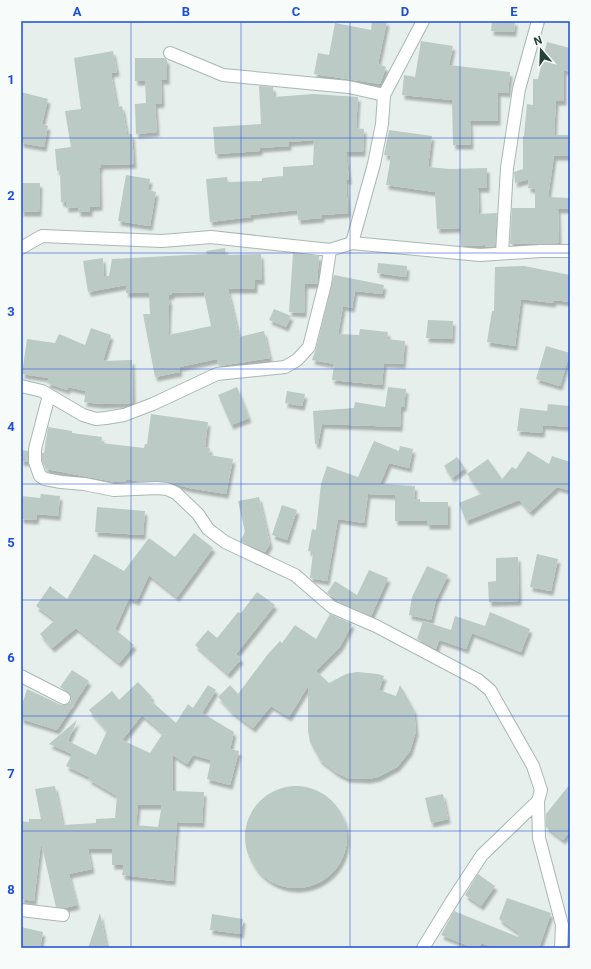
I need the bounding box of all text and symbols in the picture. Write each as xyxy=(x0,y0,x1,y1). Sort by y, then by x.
text: A xyxy=(73,4,82,19)
text: B xyxy=(182,4,190,19)
text: C xyxy=(292,4,301,19)
text: D xyxy=(401,4,409,19)
text: E xyxy=(510,4,518,19)
north arrow xyxy=(521,30,561,70)
text: N xyxy=(532,34,544,48)
text: 1 xyxy=(7,72,15,87)
text: 2 xyxy=(7,188,15,203)
text: 3 xyxy=(7,304,15,319)
text: 4 xyxy=(7,419,15,434)
text: 5 xyxy=(7,535,15,550)
text: 6 xyxy=(7,650,15,665)
text: 7 xyxy=(7,766,15,781)
text: 8 xyxy=(7,882,15,897)

